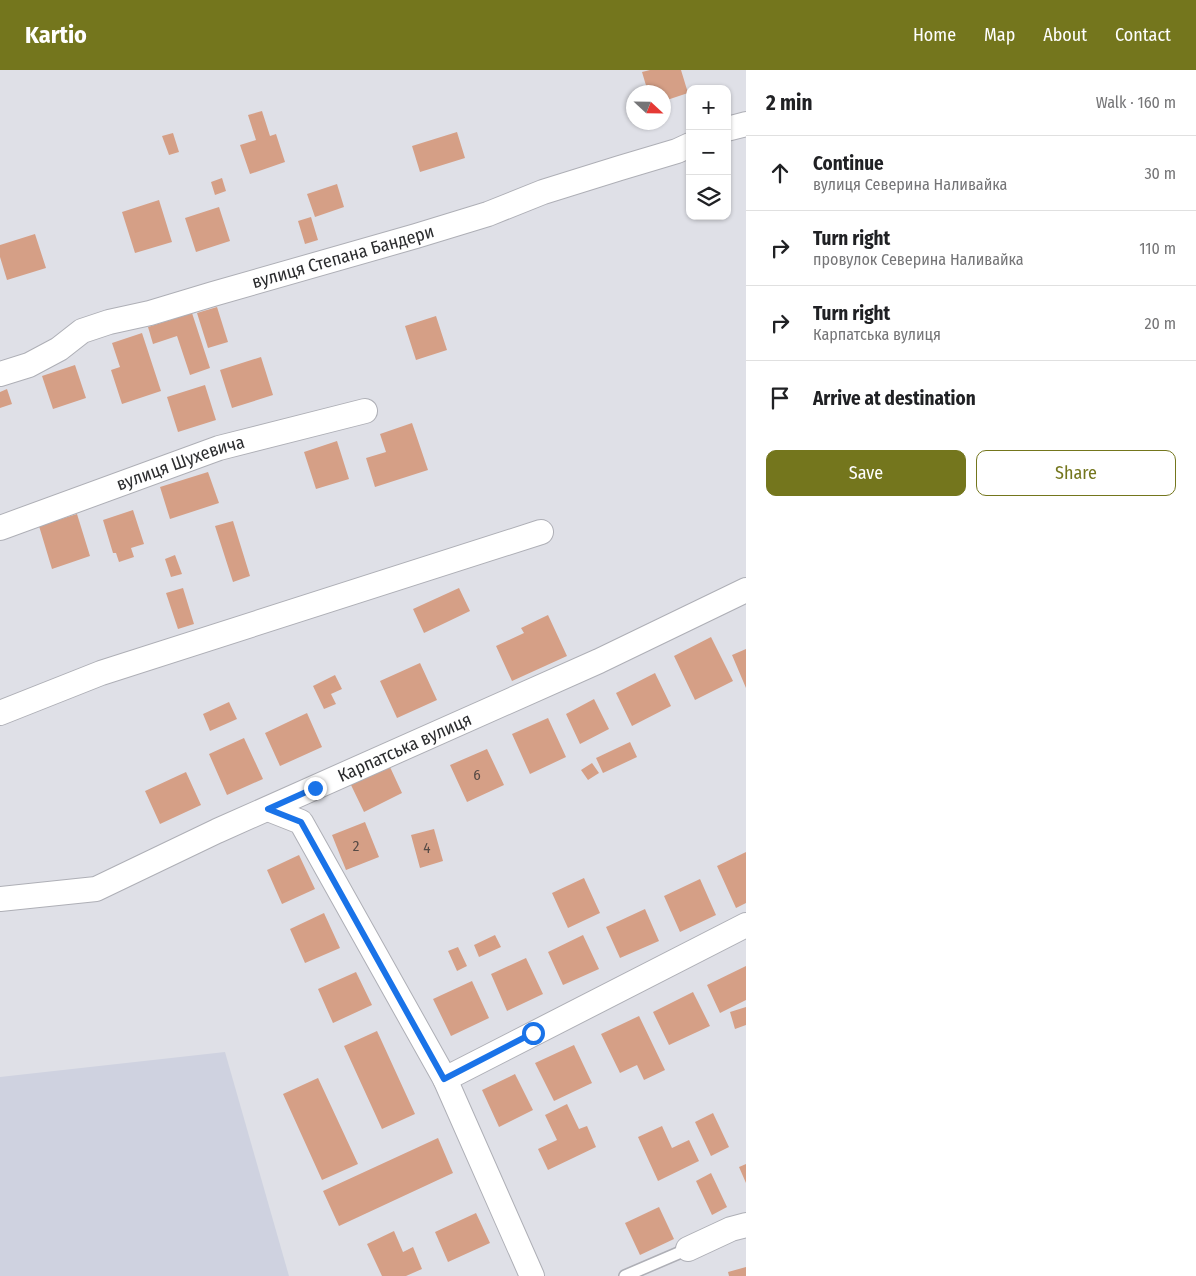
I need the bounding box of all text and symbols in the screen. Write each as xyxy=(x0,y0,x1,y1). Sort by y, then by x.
text: Kartio xyxy=(25,21,87,49)
text: Home xyxy=(913,24,956,46)
text: Map xyxy=(984,24,1015,46)
text: About xyxy=(1043,24,1087,46)
text: Contact xyxy=(1115,24,1171,46)
north arrow xyxy=(626,85,671,130)
map controls xyxy=(686,85,731,220)
button: + xyxy=(686,85,731,130)
text: 2 min xyxy=(766,90,813,116)
text: Walk · 160 m xyxy=(1096,93,1176,112)
button: − xyxy=(686,130,731,175)
text: Continue xyxy=(813,152,884,175)
icon: ahead xyxy=(766,159,794,187)
text: 30 m xyxy=(1144,164,1176,183)
button: layers xyxy=(686,175,731,220)
text: вулиця Северина Наливайка xyxy=(813,175,1007,194)
street label: вулиця Степана Бандери xyxy=(249,220,437,293)
text: Turn right xyxy=(813,227,890,250)
icon: right xyxy=(766,234,794,262)
text: 110 m xyxy=(1139,239,1176,258)
text: провулок Северина Наливайка xyxy=(813,250,1024,269)
text: Turn right xyxy=(813,302,890,325)
icon: right xyxy=(766,309,794,337)
text: 20 m xyxy=(1145,314,1176,333)
text: Карпатська вулиця xyxy=(813,325,941,344)
icon: arrive xyxy=(766,384,794,412)
text: Arrive at destination xyxy=(813,387,976,410)
street label: вулиця Шухевича xyxy=(114,431,247,495)
button: Save xyxy=(766,450,966,496)
button: Share xyxy=(976,450,1176,496)
street label: Карпатська вулиця xyxy=(334,708,475,787)
house number: 6 xyxy=(473,766,481,784)
route end xyxy=(304,777,327,800)
house number: 2 xyxy=(353,837,360,855)
house number: 4 xyxy=(423,839,431,857)
route start xyxy=(522,1022,545,1045)

